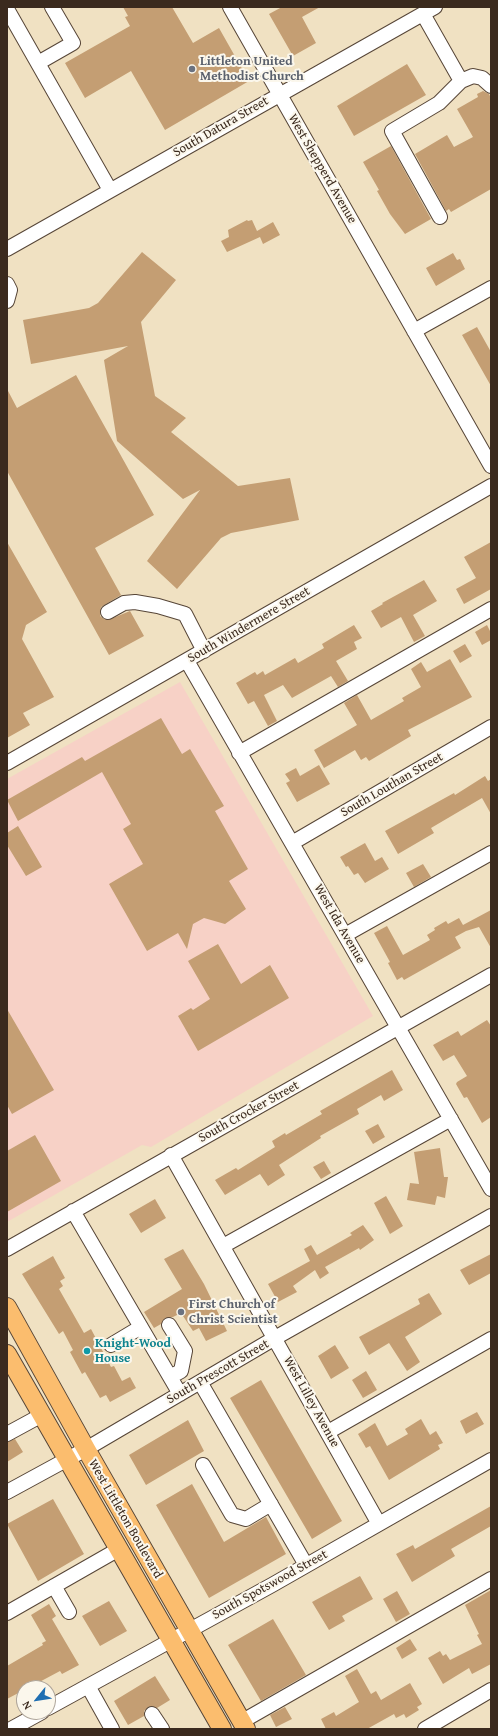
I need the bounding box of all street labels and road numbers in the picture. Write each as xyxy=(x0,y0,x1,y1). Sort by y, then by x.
street label: South Datura Street xyxy=(171,93,271,161)
street label: West Shepperd Avenue xyxy=(284,111,360,227)
street label: South Windermere Street xyxy=(185,584,313,666)
street label: South Louthan Street xyxy=(338,749,446,821)
street label: West Ida Avenue xyxy=(310,881,368,967)
street label: South Crocker Street xyxy=(196,1078,302,1146)
street label: South Prescott Street xyxy=(164,1336,272,1408)
street label: West Lilley Avenue xyxy=(279,1354,343,1450)
street label: West Littleton Boulevard xyxy=(85,1457,165,1581)
street label: South Spotswood Street xyxy=(210,1547,330,1623)

